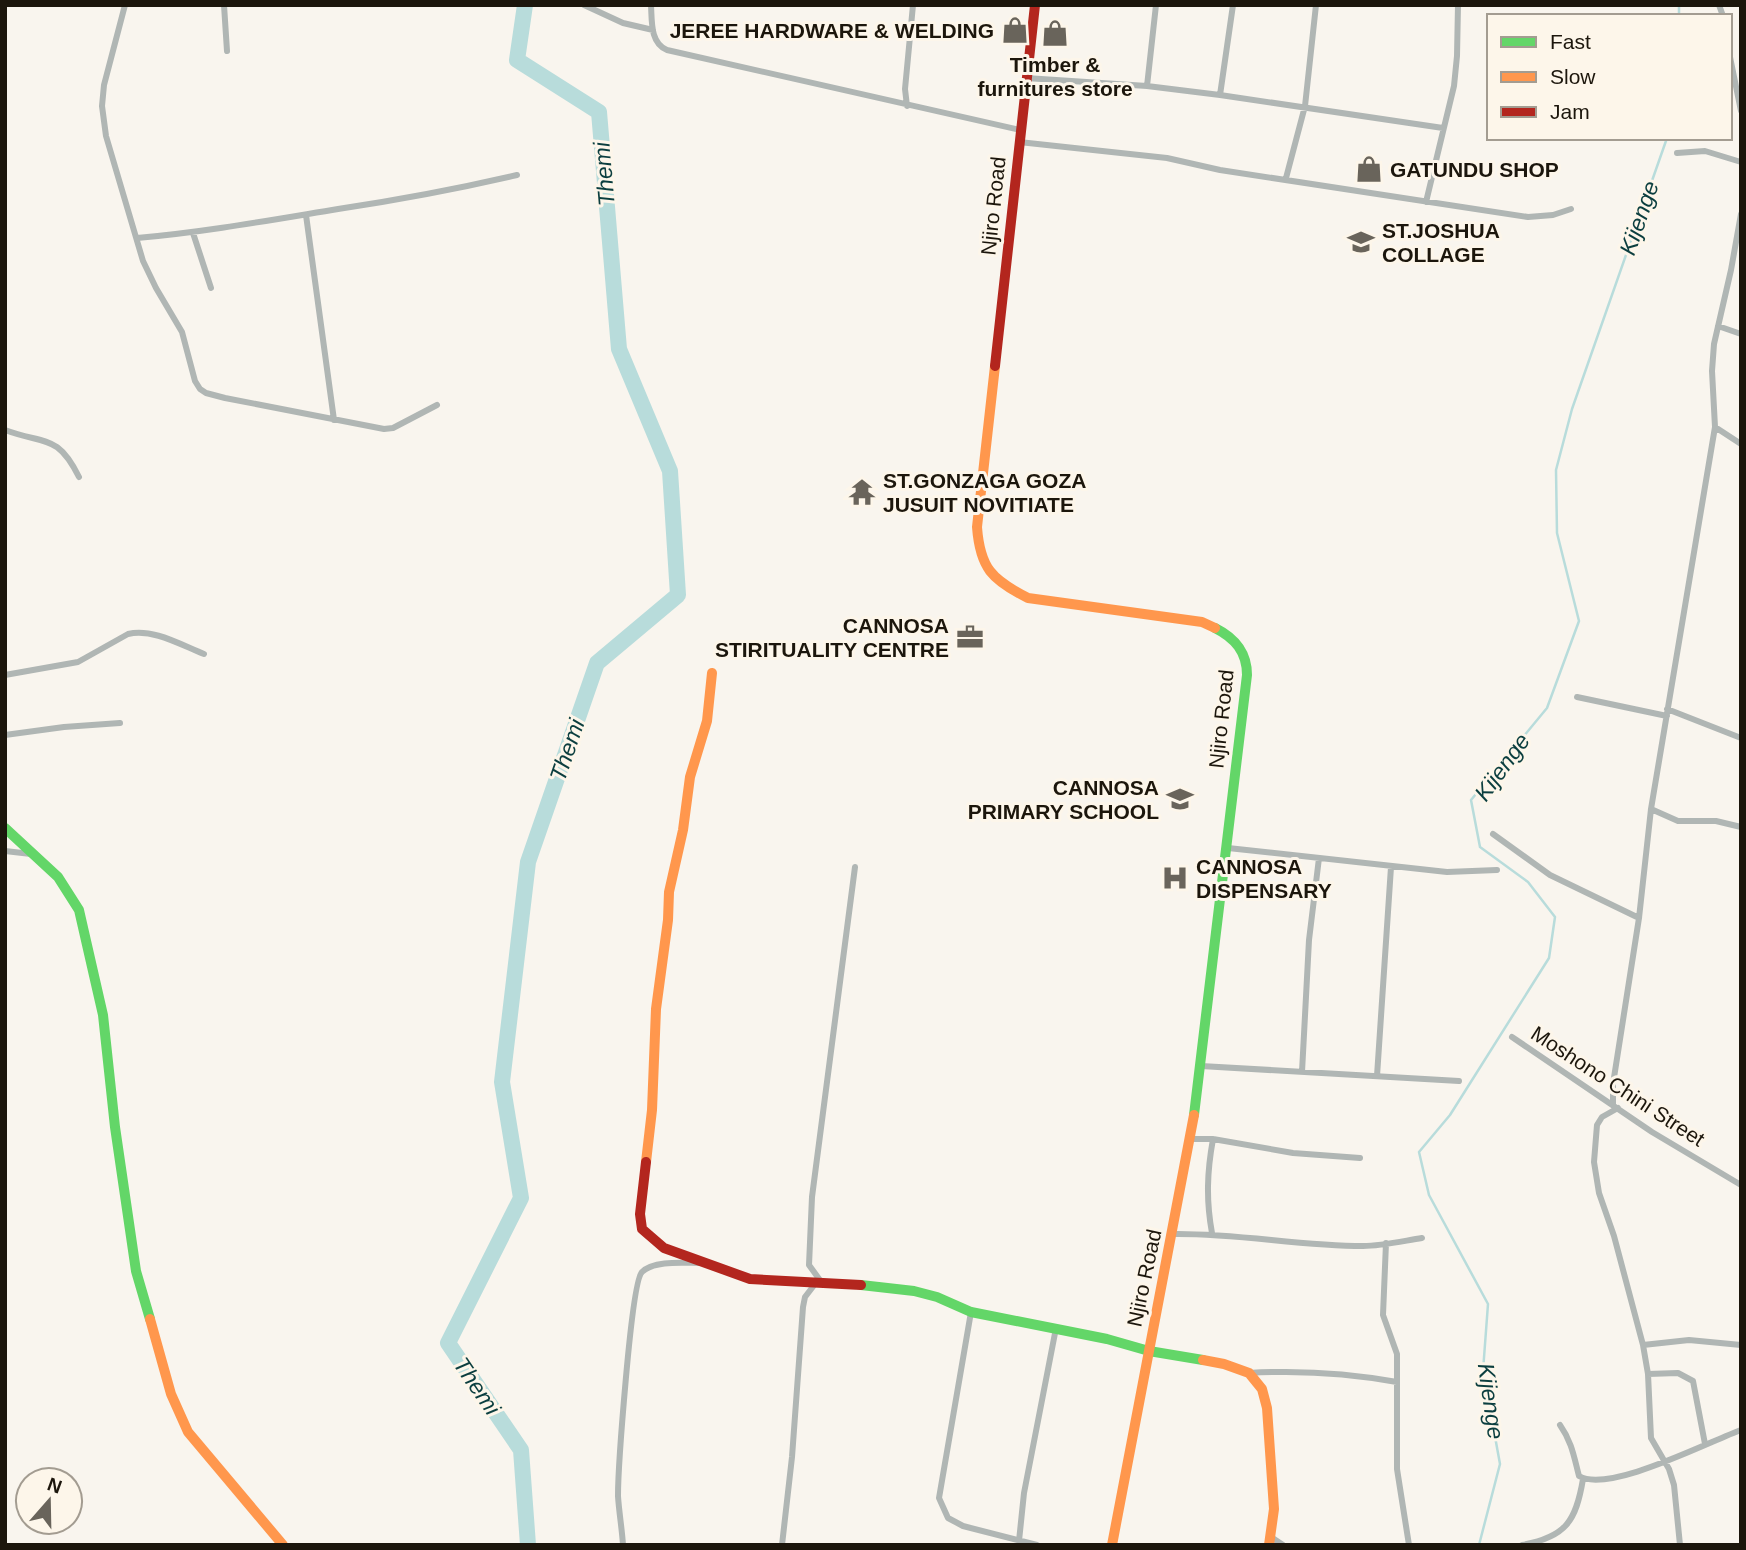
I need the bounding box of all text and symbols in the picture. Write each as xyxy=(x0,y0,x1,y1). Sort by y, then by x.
legend xyxy=(1487,14,1732,140)
shop icon: JEREE HARDWARE & WELDING xyxy=(1000,15,1030,45)
shop icon: Timber & furnitures store xyxy=(1040,18,1070,48)
place label: JEREE HARDWARE & WELDING xyxy=(670,19,994,42)
text: Fast xyxy=(1550,30,1591,53)
place label: Timber & furnitures store xyxy=(977,53,1133,100)
text: Slow xyxy=(1550,65,1596,88)
text: Jam xyxy=(1550,100,1590,123)
water label: Themi xyxy=(588,140,620,207)
shop icon: GATUNDU SHOP xyxy=(1354,154,1384,184)
street label: Njiro Road xyxy=(976,155,1010,257)
place label: GATUNDU SHOP xyxy=(1390,158,1559,181)
water label: Kijenge xyxy=(1614,177,1664,259)
place label: ST.JOSHUA COLLAGE xyxy=(1382,219,1500,266)
school or university icon: ST.JOSHUA COLLAGE xyxy=(1346,227,1376,257)
place label: ST.GONZAGA GOZA JUSUIT NOVITIATE xyxy=(883,469,1086,516)
temple icon: ST.GONZAGA GOZA JUSUIT NOVITIATE xyxy=(847,477,877,507)
place label: CANNOSA STIRITUALITY CENTRE xyxy=(715,614,949,661)
office icon: CANNOSA STIRITUALITY CENTRE xyxy=(955,622,985,652)
street label: Njiro Road xyxy=(1204,668,1238,770)
water label: Themi xyxy=(544,715,590,784)
water label: Kijenge xyxy=(1469,728,1535,806)
place label: CANNOSA PRIMARY SCHOOL xyxy=(968,776,1159,823)
school or university icon: CANNOSA PRIMARY SCHOOL xyxy=(1165,784,1195,814)
place label: CANNOSA DISPENSARY xyxy=(1196,855,1332,902)
hospital icon: CANNOSA DISPENSARY xyxy=(1160,863,1190,893)
street label: Moshono Chini Street xyxy=(1527,1021,1709,1151)
street label: Njiro Road xyxy=(1122,1227,1166,1329)
water label: Themi xyxy=(448,1352,506,1420)
water label: Kijenge xyxy=(1473,1361,1509,1441)
north arrow xyxy=(14,1466,84,1536)
text: N xyxy=(45,1473,65,1498)

